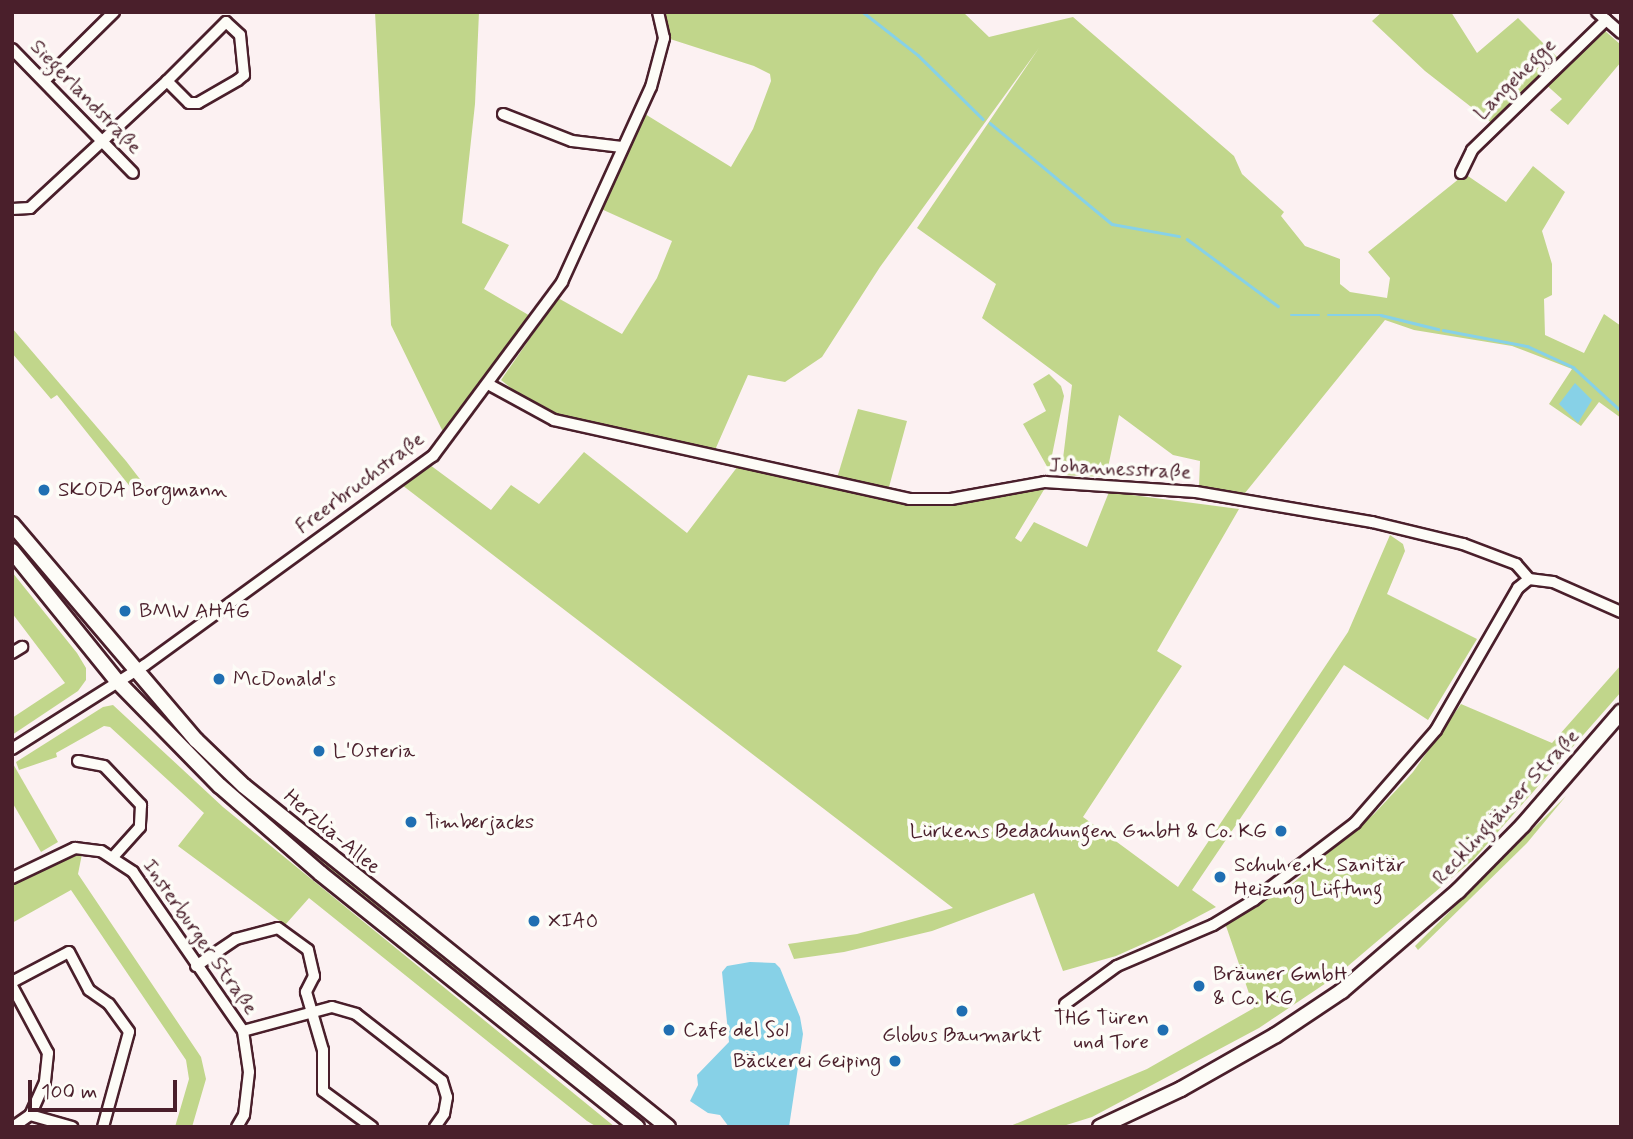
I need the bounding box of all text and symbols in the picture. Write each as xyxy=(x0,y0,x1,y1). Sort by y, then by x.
street label: Langehegge xyxy=(1469,33,1561,125)
street label: Siegerlandstraße xyxy=(25,34,147,160)
street label: Freerbruchstraße xyxy=(291,426,429,540)
street label: Johannesstraße xyxy=(1048,453,1192,485)
place label: SKODA Borgmann xyxy=(58,477,227,503)
marker: SKODA Borgmann xyxy=(36,482,52,498)
place label: BMW AHAG xyxy=(139,598,250,624)
marker: BMW AHAG xyxy=(117,603,133,619)
place label: McDonald's xyxy=(233,666,336,692)
marker: McDonald's xyxy=(211,671,227,687)
street label: Recklinghäuser Straße xyxy=(1428,725,1584,889)
place label: L'Osteria xyxy=(333,738,415,764)
marker: L'Osteria xyxy=(311,743,327,759)
street label: Herzlia-Allee xyxy=(278,784,386,880)
place label: Timberjacks xyxy=(425,809,534,835)
marker: Timberjacks xyxy=(403,814,419,830)
place label: Lürkens Bedachungen GmbH & Co. KG xyxy=(910,818,1267,844)
marker: Lürkens Bedachungen GmbH & Co. KG xyxy=(1273,823,1289,839)
place label: Schuh e. K. Sanitär Heizung Lüftung xyxy=(1234,852,1406,902)
street label: Insterburger Straße xyxy=(138,856,262,1018)
marker: Schuh e. K. Sanitär Heizung Lüftung xyxy=(1212,869,1228,885)
place label: XIAO xyxy=(548,908,598,934)
marker: XIAO xyxy=(526,913,542,929)
place label: Bräuner GmbH & Co. KG xyxy=(1213,961,1349,1011)
marker: Bräuner GmbH & Co. KG xyxy=(1191,978,1207,994)
marker: Globus Baumarkt xyxy=(954,1003,970,1019)
place label: THG Türen und Tore xyxy=(1054,1005,1149,1055)
place label: Cafe del Sol xyxy=(683,1017,790,1043)
marker: Cafe del Sol xyxy=(661,1022,677,1038)
place label: Globus Baumarkt xyxy=(885,1022,1039,1048)
marker: THG Türen und Tore xyxy=(1155,1022,1171,1038)
place label: Bäckerei Geiping xyxy=(733,1048,881,1074)
marker: Bäckerei Geiping xyxy=(887,1053,903,1069)
scale bar xyxy=(32,1066,180,1110)
text: 100 m xyxy=(41,1078,97,1106)

